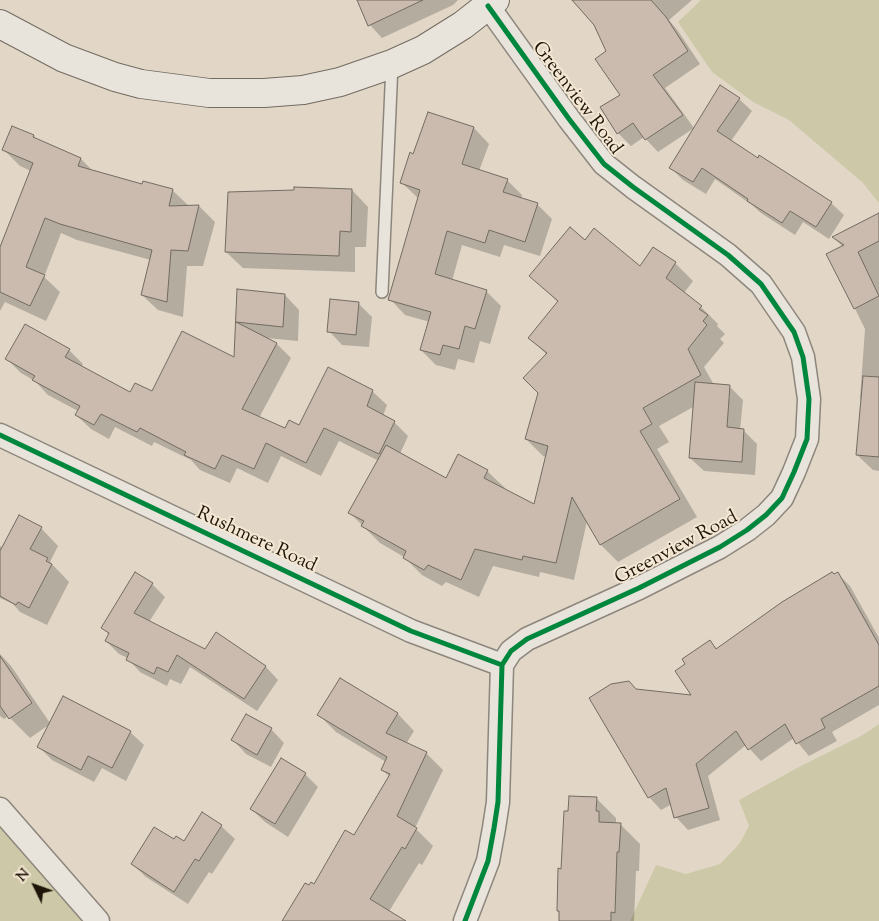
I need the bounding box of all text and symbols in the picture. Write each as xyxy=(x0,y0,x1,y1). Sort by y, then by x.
street label: Greenview Road xyxy=(526,38,626,160)
street label: Rushmere Road xyxy=(192,503,320,579)
street label: Greenview Road xyxy=(612,507,742,591)
north arrow xyxy=(10,861,60,911)
text: N xyxy=(13,865,35,887)

